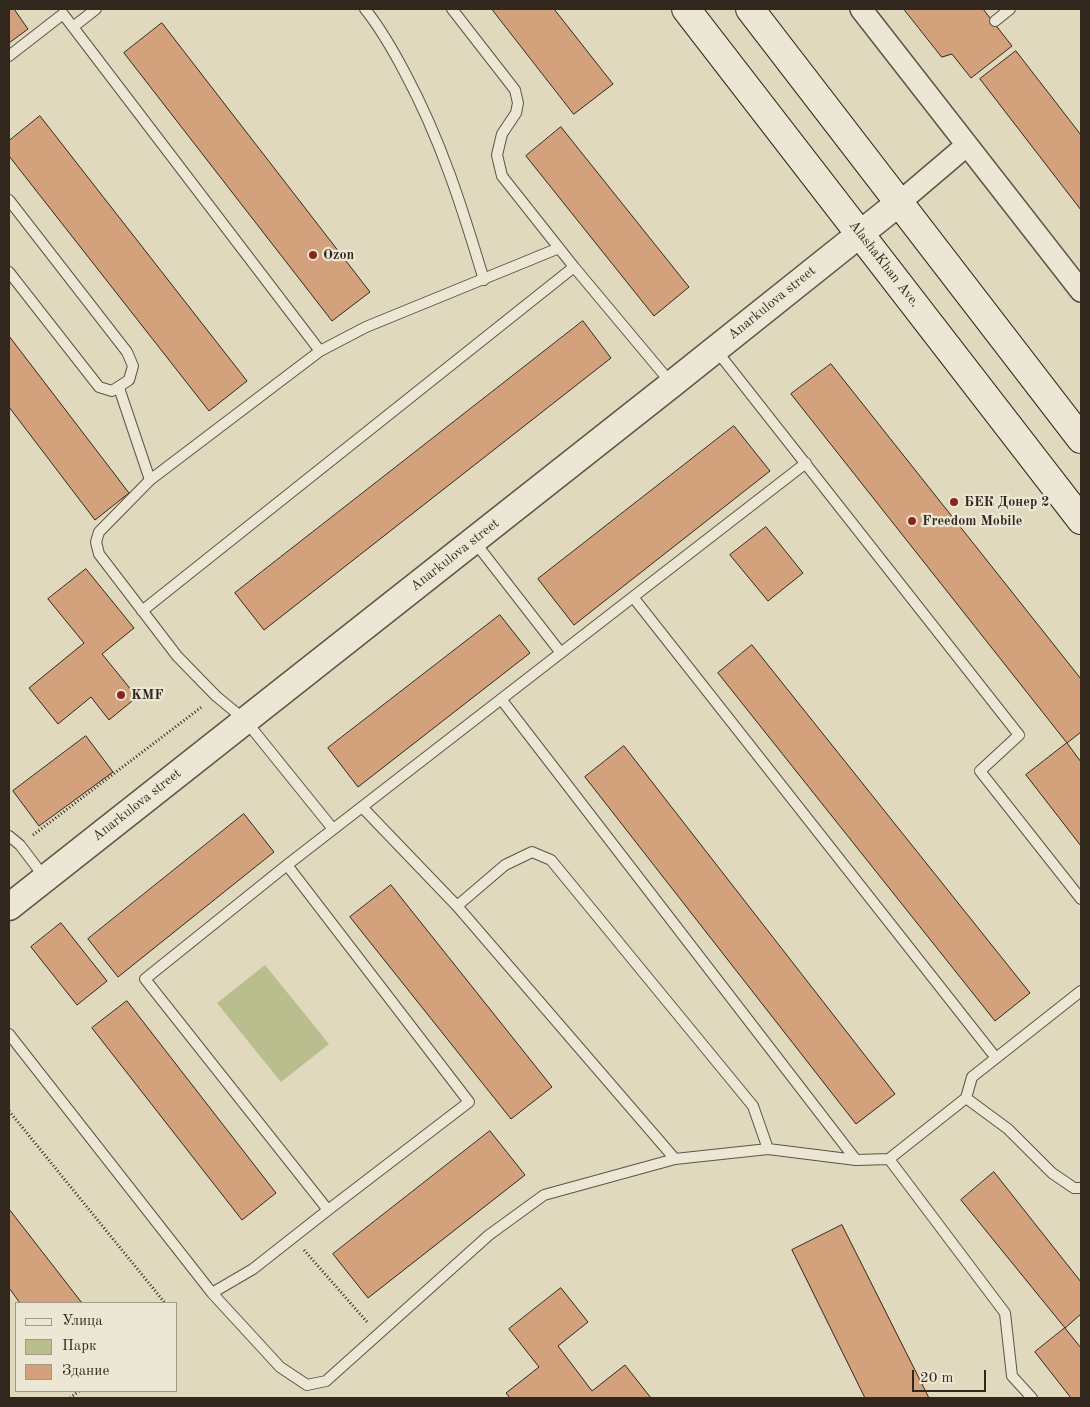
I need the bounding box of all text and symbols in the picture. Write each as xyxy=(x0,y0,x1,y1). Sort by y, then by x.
street label: AlashaKhan Ave. xyxy=(845,217,923,311)
place label: Ozon xyxy=(323,247,354,263)
marker: Ozon xyxy=(307,249,319,261)
street label: Anarkulova street xyxy=(725,262,819,344)
place label: БЕК Донер 2 xyxy=(964,494,1049,510)
marker: БЕК Донер 2 xyxy=(948,496,960,508)
place label: Freedom Mobile xyxy=(922,513,1022,529)
street label: Anarkulova street xyxy=(407,515,503,595)
marker: Freedom Mobile xyxy=(906,515,918,527)
place label: KMF xyxy=(131,687,164,703)
marker: KMF xyxy=(115,689,127,701)
street label: Anarkulova street xyxy=(89,765,185,845)
legend xyxy=(15,1302,178,1392)
text: Улица xyxy=(62,1314,103,1329)
text: Парк xyxy=(62,1339,97,1354)
scale bar xyxy=(915,1360,989,1392)
text: Здание xyxy=(62,1364,109,1379)
text: 20 m xyxy=(920,1371,954,1386)

